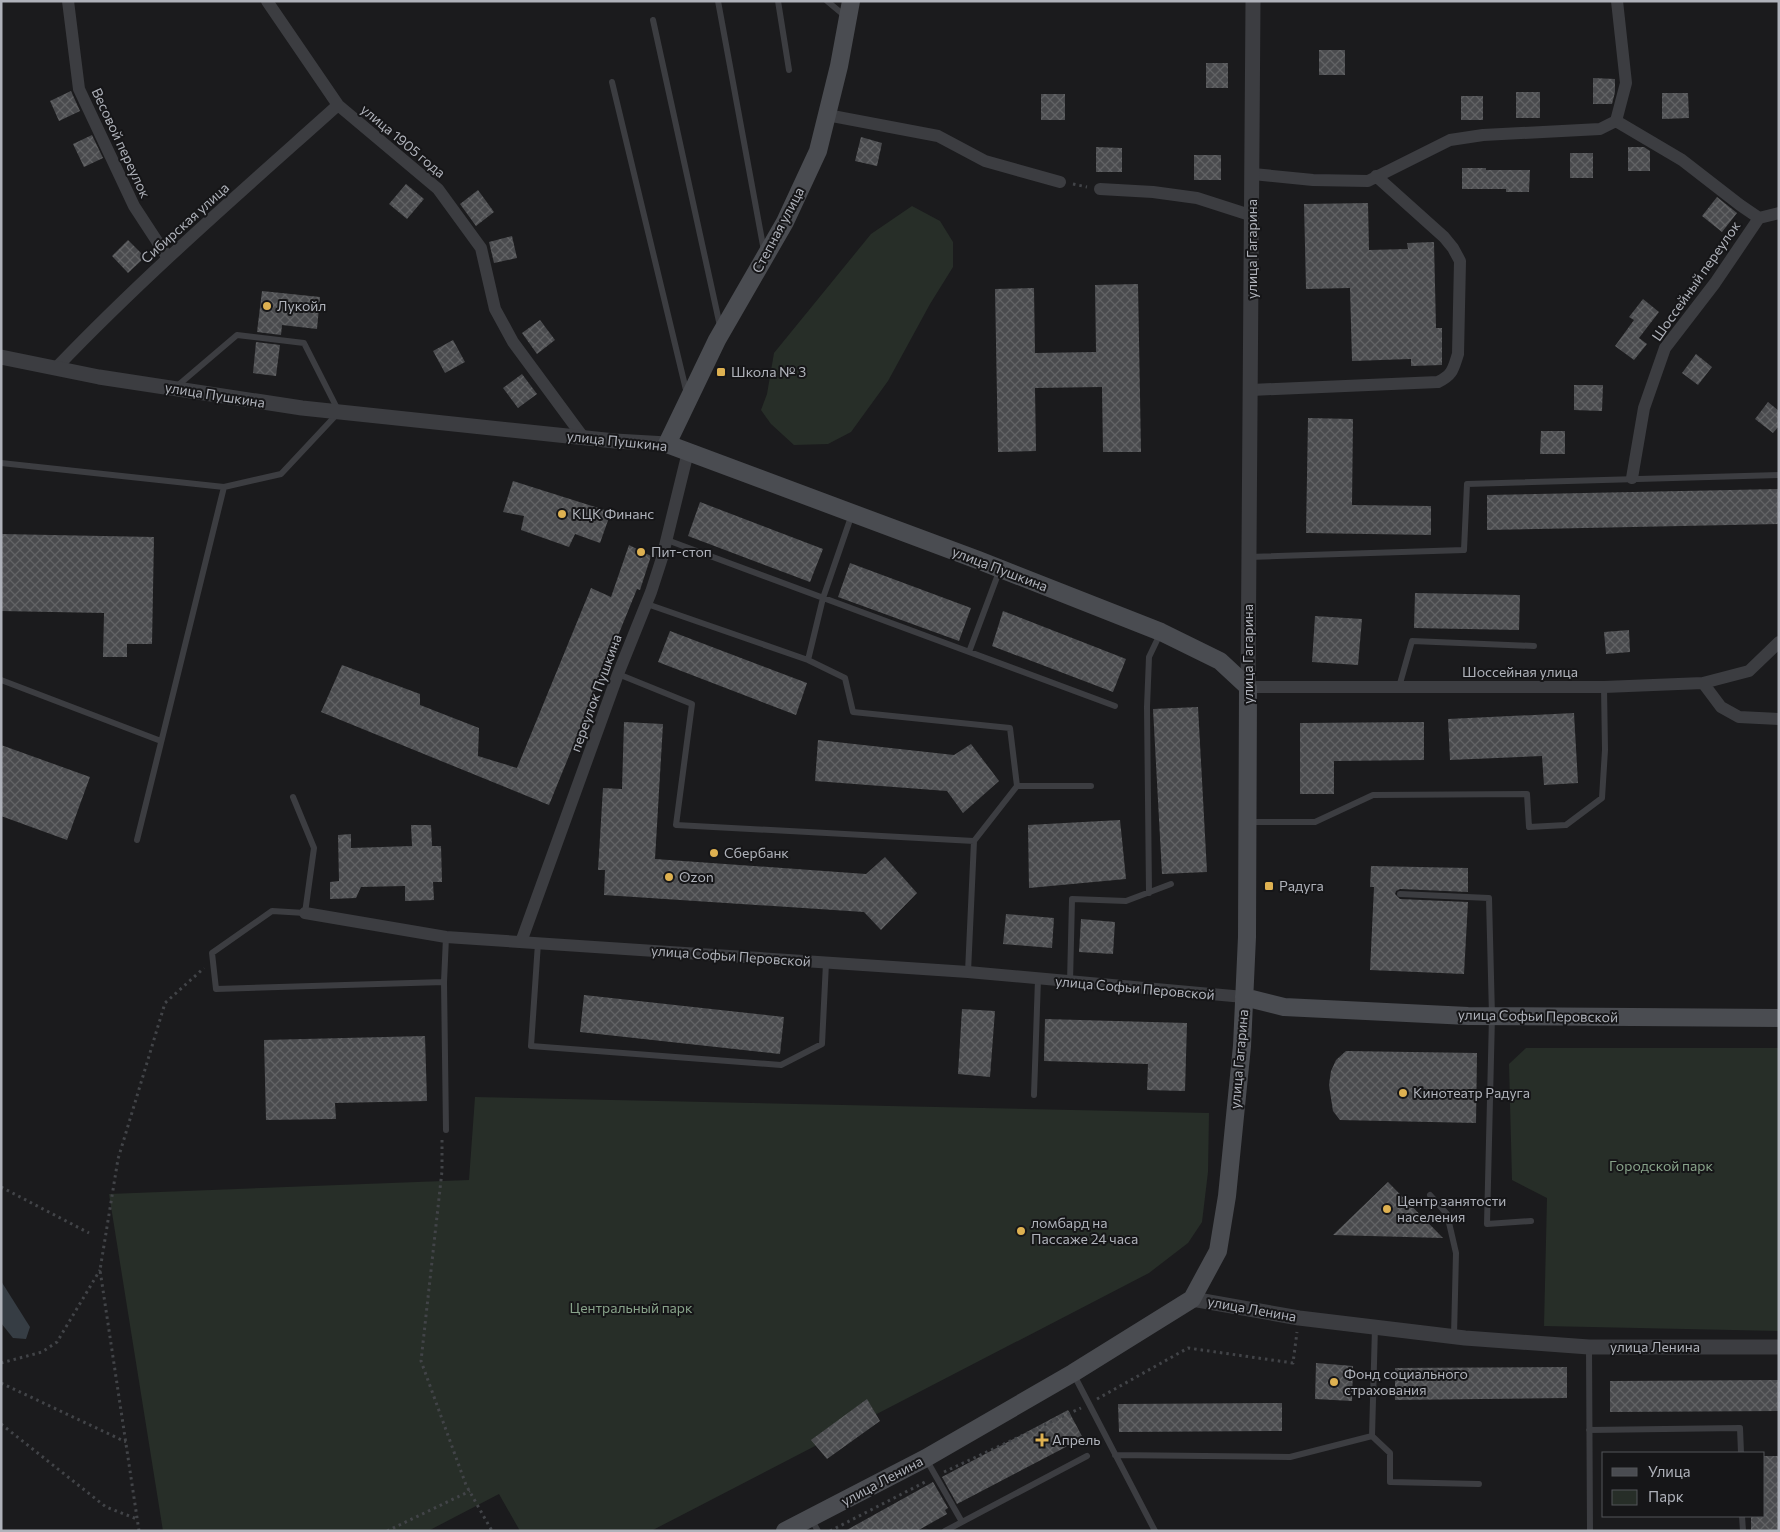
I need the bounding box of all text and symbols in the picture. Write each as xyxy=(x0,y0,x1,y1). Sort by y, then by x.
street label: Весовой переулок xyxy=(88,85,155,201)
street label: улица 1905 года xyxy=(358,100,449,181)
street label: Сибирская улица xyxy=(137,179,232,267)
street label: Степная улица xyxy=(748,184,807,276)
street label: улица Гагарина xyxy=(1243,199,1260,299)
street label: Шоссейный переулок xyxy=(1648,217,1744,344)
place label: Лукойл xyxy=(277,297,326,314)
marker: Лукойл xyxy=(261,300,273,312)
place label: Школа № 3 xyxy=(731,363,806,380)
marker: Школа № 3 xyxy=(715,366,727,378)
street label: улица Пушкина xyxy=(164,378,266,411)
street label: улица Пушкина xyxy=(566,427,668,454)
place label: КЦК Финанс xyxy=(572,505,654,522)
marker: КЦК Финанс xyxy=(556,508,568,520)
street label: улица Пушкина xyxy=(950,542,1050,595)
place label: Пит-стоп xyxy=(651,543,712,560)
marker: Пит-стоп xyxy=(635,546,647,558)
street label: улица Гагарина xyxy=(1239,604,1256,704)
street label: переулок Пушкина xyxy=(566,632,625,754)
street label: Шоссейная улица xyxy=(1462,663,1578,680)
place label: Сбербанк xyxy=(724,844,789,861)
marker: Сбербанк xyxy=(708,847,720,859)
place label: Ozon xyxy=(679,868,714,885)
marker: Ozon xyxy=(663,871,675,883)
place label: Радуга xyxy=(1279,877,1324,894)
marker: Радуга xyxy=(1263,880,1275,892)
street label: улица Софьи Перовской xyxy=(651,941,812,970)
street label: улица Софьи Перовской xyxy=(1055,972,1216,1003)
street label: улица Софьи Перовской xyxy=(1458,1006,1618,1025)
street label: улица Гагарина xyxy=(1226,1009,1251,1109)
place label: Кинотеатр Радуга xyxy=(1413,1084,1530,1101)
marker: Кинотеатр Радуга xyxy=(1397,1087,1409,1099)
park label: Городской парк xyxy=(1609,1157,1713,1174)
place label: Центр занятости населения xyxy=(1397,1192,1506,1225)
marker: Центр занятости населения xyxy=(1381,1203,1393,1215)
place label: ломбард на Пассаже 24 часа xyxy=(1031,1214,1138,1247)
marker: ломбард на Пассаже 24 часа xyxy=(1015,1225,1027,1237)
street label: улица Ленина xyxy=(1206,1292,1298,1325)
park label: Центральный парк xyxy=(569,1299,693,1316)
street label: улица Ленина xyxy=(1610,1338,1700,1355)
place label: Фонд социального страхования xyxy=(1344,1365,1468,1398)
marker: Фонд социального страхования xyxy=(1328,1376,1340,1388)
place label: Апрель xyxy=(1052,1431,1100,1448)
marker: Апрель xyxy=(1036,1434,1048,1446)
street label: улица Ленина xyxy=(838,1452,926,1509)
legend xyxy=(1602,1452,1765,1517)
text: Улица xyxy=(1648,1462,1690,1480)
text: Парк xyxy=(1648,1487,1684,1505)

